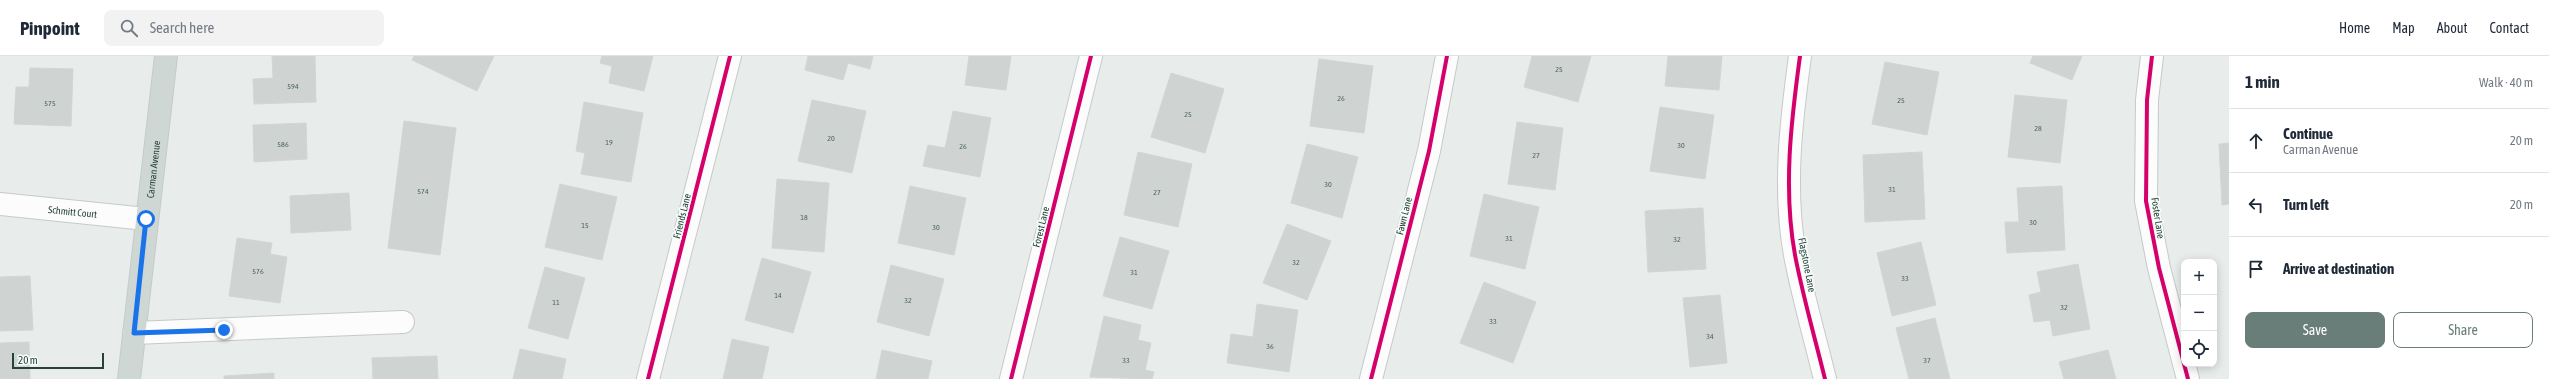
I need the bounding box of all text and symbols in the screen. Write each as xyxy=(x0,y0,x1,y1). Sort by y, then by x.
search box xyxy=(104,10,384,46)
text: Pinpoint xyxy=(20,17,80,39)
icon: search xyxy=(118,17,140,39)
text: Search here xyxy=(150,19,214,36)
text: Home xyxy=(2339,20,2370,36)
text: Map xyxy=(2392,20,2415,36)
text: About xyxy=(2437,20,2468,36)
text: Contact xyxy=(2490,20,2529,36)
house number: 25 xyxy=(1555,65,1563,74)
text: 1 min xyxy=(2245,72,2280,92)
text: Walk · 40 m xyxy=(2479,75,2533,90)
house number: 594 xyxy=(287,82,299,91)
house number: 26 xyxy=(1337,94,1345,103)
house number: 25 xyxy=(1897,96,1905,105)
house number: 575 xyxy=(44,99,56,108)
house number: 25 xyxy=(1184,110,1192,119)
house number: 28 xyxy=(2034,124,2042,133)
text: Continue xyxy=(2283,125,2333,142)
icon: ahead xyxy=(2245,130,2267,152)
text: 20 m xyxy=(2510,133,2533,148)
house number: 20 xyxy=(827,134,835,143)
house number: 19 xyxy=(605,138,613,147)
street label: Carman Avenue xyxy=(144,140,162,199)
house number: 586 xyxy=(277,140,289,149)
house number: 30 xyxy=(1677,141,1685,150)
house number: 26 xyxy=(959,142,967,151)
text: Carman Avenue xyxy=(2283,142,2358,157)
house number: 27 xyxy=(1532,151,1540,160)
house number: 30 xyxy=(1324,180,1332,189)
house number: 31 xyxy=(1888,185,1896,194)
house number: 574 xyxy=(417,187,429,196)
house number: 27 xyxy=(1153,188,1161,197)
street label: Friends Lane xyxy=(671,192,693,240)
icon: left xyxy=(2245,194,2267,216)
street label: Fawn Lane xyxy=(1394,196,1414,236)
text: Turn left xyxy=(2283,196,2329,213)
street label: Foster Lane xyxy=(2149,197,2167,240)
text: 20 m xyxy=(2510,197,2533,212)
street label: Schmitt Court xyxy=(48,203,98,219)
street label: Forest Lane xyxy=(1031,205,1051,249)
route start xyxy=(137,210,155,228)
house number: 18 xyxy=(800,213,808,222)
house number: 30 xyxy=(2029,218,2037,227)
house number: 15 xyxy=(581,221,589,230)
house number: 30 xyxy=(932,223,940,232)
house number: 31 xyxy=(1505,234,1513,243)
house number: 32 xyxy=(1673,235,1681,244)
street label: Flagstone Lane xyxy=(1796,237,1818,294)
house number: 32 xyxy=(1292,258,1300,267)
icon: arrive xyxy=(2245,258,2267,280)
map controls xyxy=(2181,259,2217,367)
button: + xyxy=(2181,259,2217,295)
text: Arrive at destination xyxy=(2283,260,2394,277)
house number: 576 xyxy=(252,267,264,276)
house number: 31 xyxy=(1130,268,1138,277)
house number: 33 xyxy=(1901,274,1909,283)
house number: 14 xyxy=(774,291,782,300)
button: − xyxy=(2181,295,2217,331)
house number: 32 xyxy=(904,296,912,305)
house number: 11 xyxy=(552,298,560,307)
house number: 32 xyxy=(2060,303,2068,312)
button: Save xyxy=(2245,312,2385,348)
button: Share xyxy=(2393,312,2533,348)
house number: 33 xyxy=(1489,317,1497,326)
route end xyxy=(215,321,233,339)
button: locate xyxy=(2181,331,2217,367)
house number: 34 xyxy=(1706,332,1714,341)
house number: 36 xyxy=(1266,342,1274,351)
scale bar xyxy=(12,351,104,370)
text: 20 m xyxy=(18,354,38,366)
house number: 33 xyxy=(1122,356,1130,365)
house number: 37 xyxy=(1923,356,1931,365)

